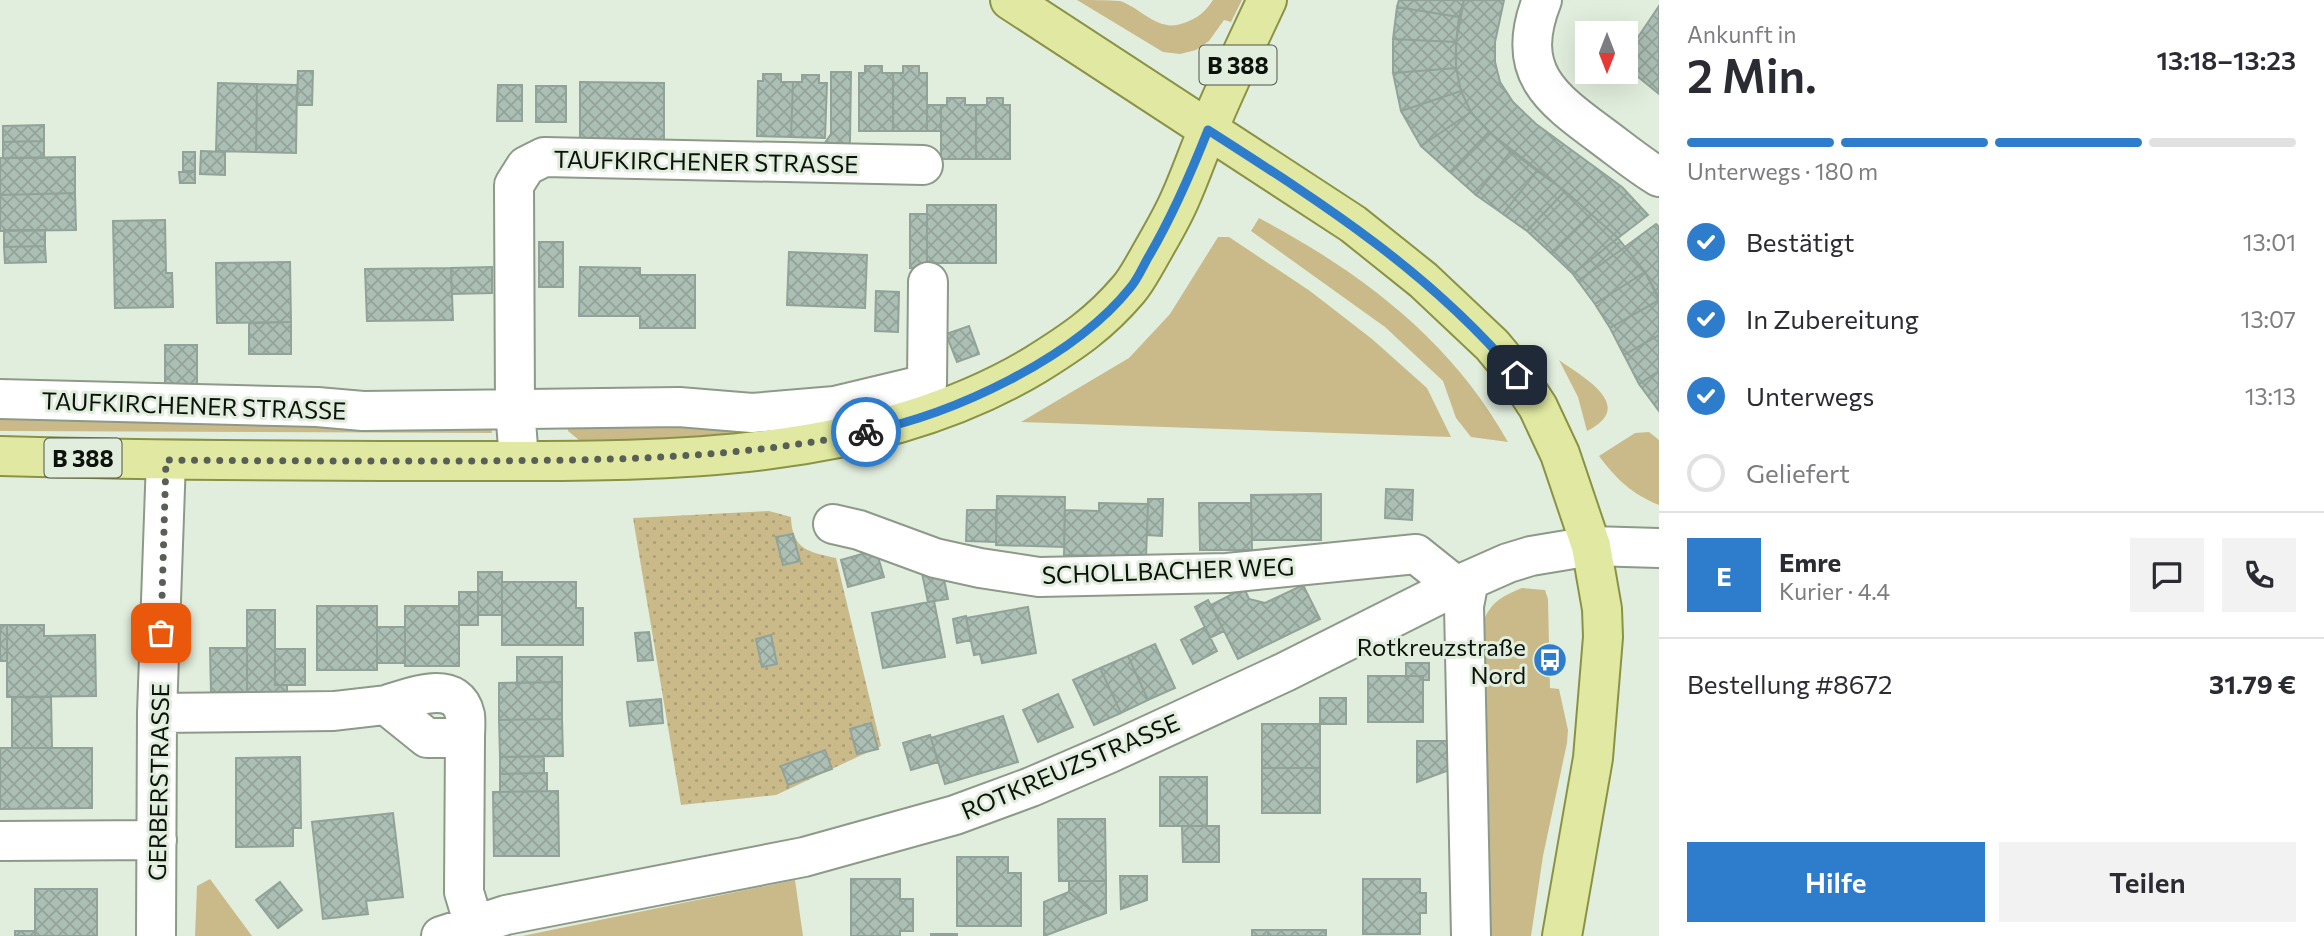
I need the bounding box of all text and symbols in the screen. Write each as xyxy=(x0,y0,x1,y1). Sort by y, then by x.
text: Ankunft in xyxy=(1687,20,1797,48)
north arrow xyxy=(1575,21,1638,84)
map controls xyxy=(1575,21,1638,84)
text: 13:18–13:23 xyxy=(2157,44,2296,75)
road number: B 388 xyxy=(1200,46,1276,85)
text: 2 Min. xyxy=(1687,46,1817,102)
street label: TAUFKIRCHENER STRASSE xyxy=(553,144,859,178)
text: Unterwegs · 180 m xyxy=(1687,157,1878,185)
icon: check xyxy=(1687,223,1725,261)
text: Bestätigt xyxy=(1746,226,1855,257)
text: 13:01 xyxy=(2243,228,2296,256)
icon: check xyxy=(1687,300,1725,338)
text: In Zubereitung xyxy=(1746,303,1919,334)
text: 13:07 xyxy=(2241,305,2296,333)
pin xyxy=(1487,345,1547,405)
icon: home xyxy=(1498,356,1536,394)
icon: check xyxy=(1687,377,1725,415)
text: Unterwegs xyxy=(1746,380,1874,411)
text: 13:13 xyxy=(2245,382,2296,410)
street label: TAUFKIRCHENER STRASSE xyxy=(41,385,347,425)
courier xyxy=(831,397,901,467)
icon: bike xyxy=(847,413,885,451)
road number: B 388 xyxy=(44,438,122,478)
text: Geliefert xyxy=(1746,457,1850,488)
button: chat xyxy=(2130,538,2204,612)
button: phone xyxy=(2222,538,2296,612)
text: Emre xyxy=(1779,546,1841,577)
street label: SCHOLLBACHER WEG xyxy=(1041,551,1295,589)
text: E xyxy=(1716,560,1732,591)
text: Kurier · 4.4 xyxy=(1779,577,1890,605)
pin xyxy=(131,603,191,663)
icon: bag xyxy=(142,614,180,652)
place label: Rotkreuzstraße Nord xyxy=(1357,632,1526,689)
bus stop icon: Rotkreuzstraße Nord xyxy=(1531,641,1569,679)
text: Bestellung #8672 xyxy=(1687,668,1893,699)
text: 31.79 € xyxy=(2209,668,2296,699)
street label: GERBERSTRASSE xyxy=(142,683,174,881)
street label: ROTKREUZSTRASSE xyxy=(957,707,1183,825)
button: Hilfe xyxy=(1687,842,1985,922)
button: Teilen xyxy=(1999,842,2296,922)

